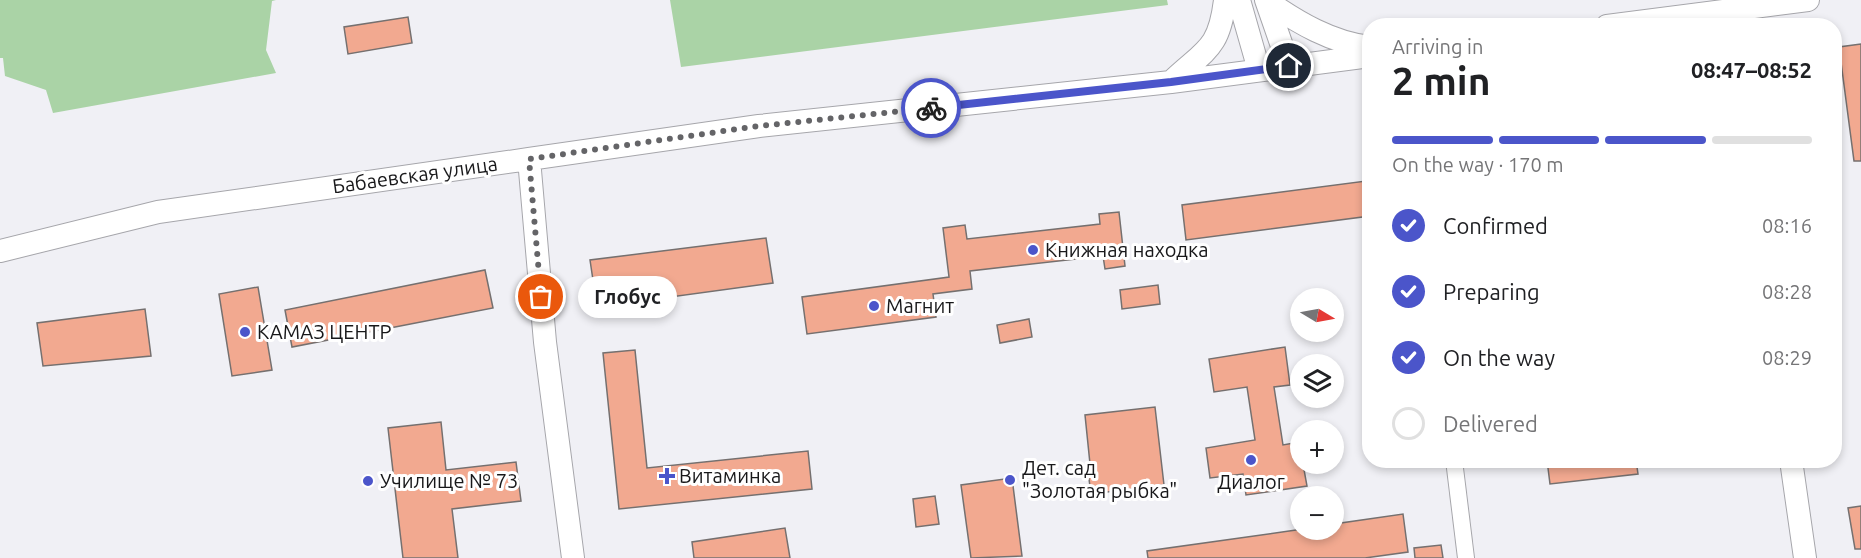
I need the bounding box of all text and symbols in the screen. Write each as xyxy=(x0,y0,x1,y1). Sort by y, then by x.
text: Arriving in xyxy=(1392,35,1483,58)
pin xyxy=(1263,40,1314,91)
icon: home xyxy=(1272,49,1305,82)
text: 08:47–08:52 xyxy=(1691,57,1812,82)
text: 2 min xyxy=(1392,59,1491,102)
courier xyxy=(901,78,961,138)
icon: bike xyxy=(915,92,948,125)
street label: Бабаевская улица xyxy=(331,152,499,197)
text: On the way · 170 m xyxy=(1392,153,1564,176)
icon: check xyxy=(1392,209,1425,242)
text: Confirmed xyxy=(1443,213,1548,238)
text: 08:16 xyxy=(1762,214,1812,237)
place label: Книжная находка xyxy=(1045,238,1209,261)
marker: Книжная находка xyxy=(1026,243,1040,257)
pin xyxy=(515,271,566,322)
icon: check xyxy=(1392,275,1425,308)
callout: Глобус xyxy=(577,276,676,318)
text: Preparing xyxy=(1443,279,1540,304)
icon: bag xyxy=(524,280,557,313)
text: 08:28 xyxy=(1762,280,1812,303)
text: Глобус xyxy=(594,285,661,308)
north arrow xyxy=(1290,288,1344,342)
map controls xyxy=(1290,288,1344,540)
place label: Магнит xyxy=(886,294,954,317)
marker: Магнит xyxy=(867,299,881,313)
place label: КАМАЗ ЦЕНТР xyxy=(257,320,392,343)
marker: КАМАЗ ЦЕНТР xyxy=(238,325,252,339)
icon: check xyxy=(1392,341,1425,374)
text: On the way xyxy=(1443,345,1555,370)
text: 08:29 xyxy=(1762,346,1812,369)
button: layers xyxy=(1290,354,1344,408)
text: Delivered xyxy=(1443,411,1538,436)
button: + xyxy=(1290,420,1344,474)
marker: Диалог xyxy=(1244,453,1258,467)
place label: Дет. сад "Золотая рыбка" xyxy=(1022,456,1177,502)
place label: Витаминка xyxy=(679,464,781,487)
place label: Училище № 73 xyxy=(380,469,518,492)
marker: Витаминка xyxy=(660,469,674,483)
place label: Диалог xyxy=(1217,470,1285,493)
marker: Дет. сад "Золотая рыбка" xyxy=(1003,473,1017,487)
marker: Училище № 73 xyxy=(361,474,375,488)
button: − xyxy=(1290,486,1344,540)

